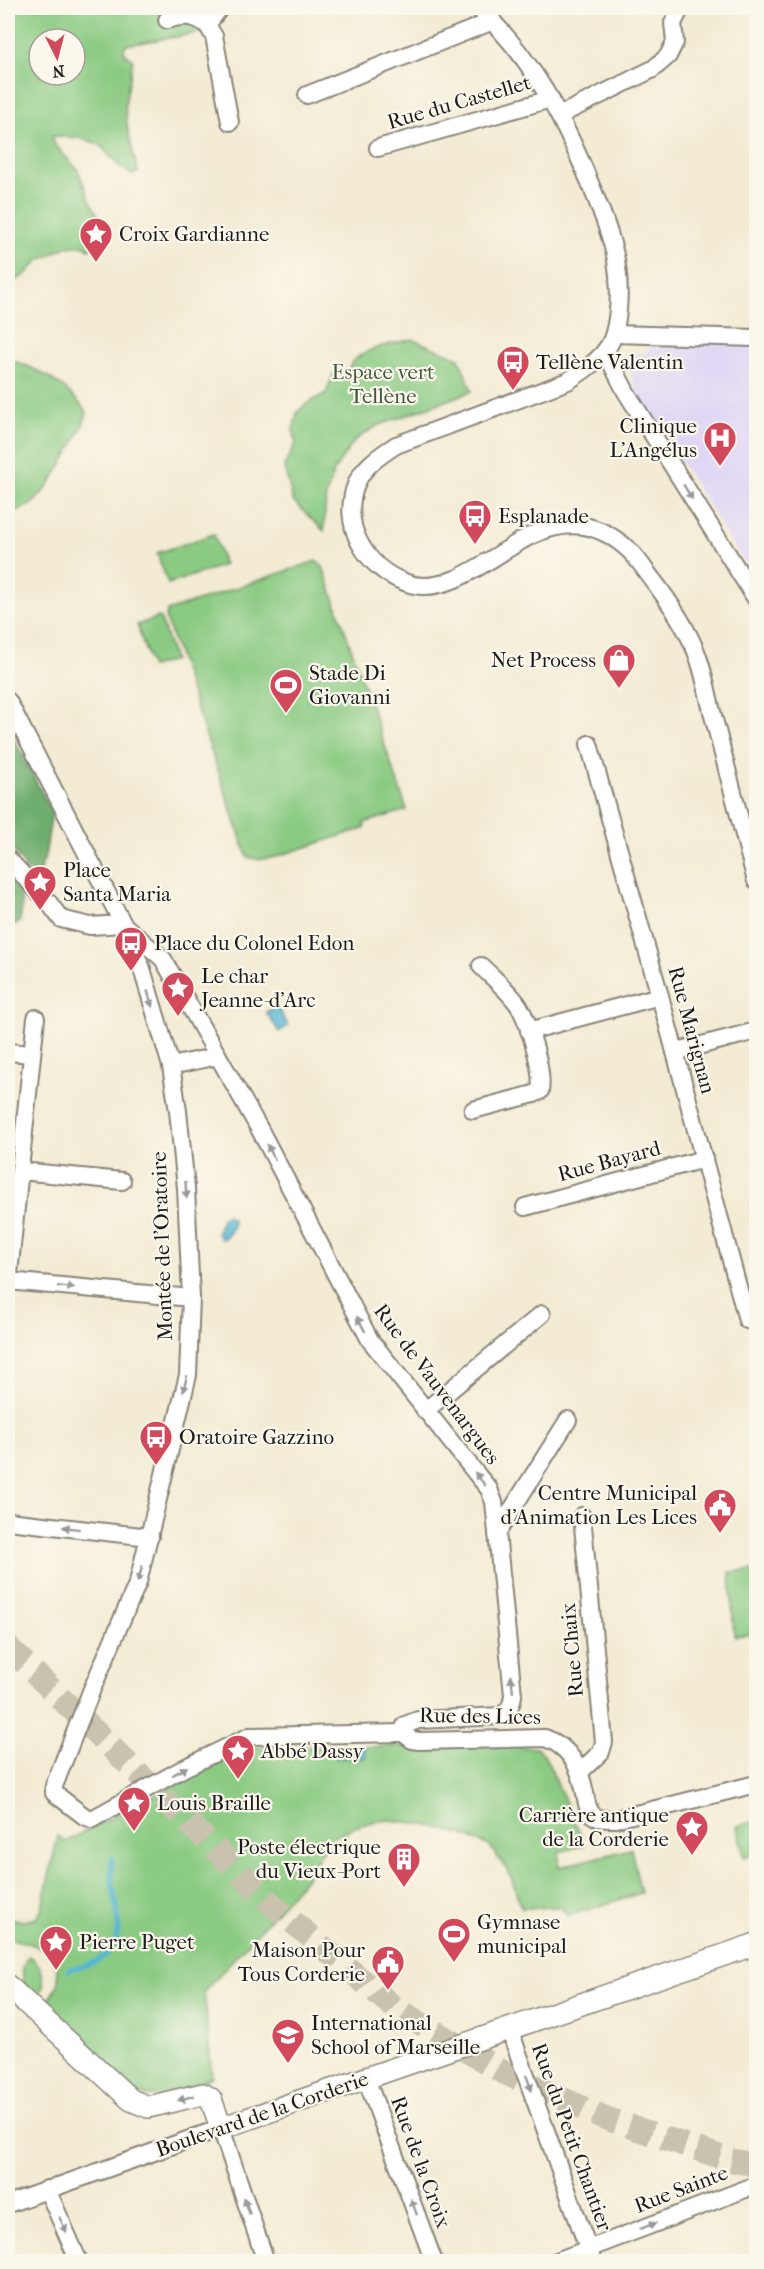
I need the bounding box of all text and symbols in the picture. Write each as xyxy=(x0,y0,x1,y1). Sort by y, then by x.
north arrow xyxy=(27,27,87,87)
text: N xyxy=(51,61,66,82)
street label: Rue du Castellet xyxy=(385,70,534,134)
place icon: Croix Gardianne xyxy=(78,216,114,263)
place label: Croix Gardianne xyxy=(119,222,269,246)
bus stop icon: Tellène Valentin xyxy=(495,344,531,391)
place label: Tellène Valentin xyxy=(536,350,684,374)
park label: Espace vert Tellène xyxy=(332,360,435,408)
place label: Clinique L'Angélus xyxy=(609,414,697,462)
hospital icon: Clinique L'Angélus xyxy=(702,420,738,467)
one-way arrow xyxy=(682,484,693,500)
bus stop icon: Esplanade xyxy=(457,498,493,545)
place label: Esplanade xyxy=(498,504,589,528)
shop icon: Net Process xyxy=(601,642,637,689)
place label: Net Process xyxy=(491,648,596,672)
place label: Stade Di Giovanni xyxy=(309,661,391,709)
sports icon: Stade Di Giovanni xyxy=(268,667,304,714)
place label: Place Santa Maria xyxy=(63,858,171,906)
place icon: Place Santa Maria xyxy=(22,864,58,911)
bus stop icon: Place du Colonel Edon xyxy=(113,925,149,972)
place label: Place du Colonel Edon xyxy=(154,931,355,955)
place label: Le char Jeanne-d'Arc xyxy=(199,964,315,1012)
street label: Rue Marignan xyxy=(663,964,721,1096)
place icon: Le char Jeanne-d'Arc xyxy=(160,970,196,1017)
one-way arrow xyxy=(146,990,155,1008)
street label: Rue Bayard xyxy=(555,1136,664,1186)
one-way arrow xyxy=(266,1143,276,1160)
street label: Montée de l'Oratoire xyxy=(147,1151,177,1341)
one-way arrow xyxy=(181,1180,190,1199)
one-way arrow xyxy=(56,1282,75,1292)
street label: Rue de Vauvenargues xyxy=(369,1299,505,1469)
one-way arrow xyxy=(356,1316,366,1333)
one-way arrow xyxy=(180,1375,190,1394)
bus stop icon: Oratoire Gazzino xyxy=(138,1419,174,1466)
place label: Oratoire Gazzino xyxy=(179,1425,334,1449)
one-way arrow xyxy=(475,1471,487,1486)
place label: Centre Municipal d'Animation Les Lices xyxy=(501,1481,697,1529)
public building icon: Centre Municipal d'Animation Les Lices xyxy=(702,1487,738,1534)
one-way arrow xyxy=(61,1523,80,1533)
one-way arrow xyxy=(135,1565,144,1583)
street label: Rue Chaix xyxy=(556,1602,588,1698)
one-way arrow xyxy=(507,1675,517,1694)
street label: Rue des Lices xyxy=(419,1703,541,1729)
place icon: Abbé Dassy xyxy=(220,1733,256,1780)
place label: Abbé Dassy xyxy=(260,1739,365,1763)
one-way arrow xyxy=(172,1765,188,1776)
place icon: Louis Braille xyxy=(116,1785,152,1832)
place label: Louis Braille xyxy=(157,1791,271,1815)
place label: Carrière antique de la Corderie xyxy=(519,1803,669,1851)
place icon: Carrière antique de la Corderie xyxy=(674,1809,710,1856)
place label: Poste électrique du Vieux-Port xyxy=(237,1835,381,1883)
building icon: Poste électrique du Vieux-Port xyxy=(386,1841,422,1888)
place label: Gymnase municipal xyxy=(477,1910,567,1958)
sports icon: Gymnase municipal xyxy=(436,1916,472,1963)
place icon: Pierre Puget xyxy=(38,1924,74,1971)
place label: Pierre Puget xyxy=(79,1930,195,1954)
place label: Maison Pour Tous Corderie xyxy=(238,1938,365,1986)
public building icon: Maison Pour Tous Corderie xyxy=(370,1944,406,1991)
place label: International School of Marseille xyxy=(311,2011,480,2059)
school or university icon: International School of Marseille xyxy=(270,2017,306,2064)
street label: Rue du Petit Chantier xyxy=(527,2040,617,2234)
street label: Boulevard de la Corderie xyxy=(153,2066,371,2162)
one-way arrow xyxy=(524,2074,534,2092)
street label: Rue de la Croix xyxy=(386,2093,456,2231)
one-way arrow xyxy=(177,2094,195,2103)
street label: Rue Sainte xyxy=(631,2160,731,2218)
one-way arrow xyxy=(242,2197,251,2215)
one-way arrow xyxy=(408,2197,418,2215)
one-way arrow xyxy=(58,2217,68,2235)
one-way arrow xyxy=(639,2221,657,2230)

